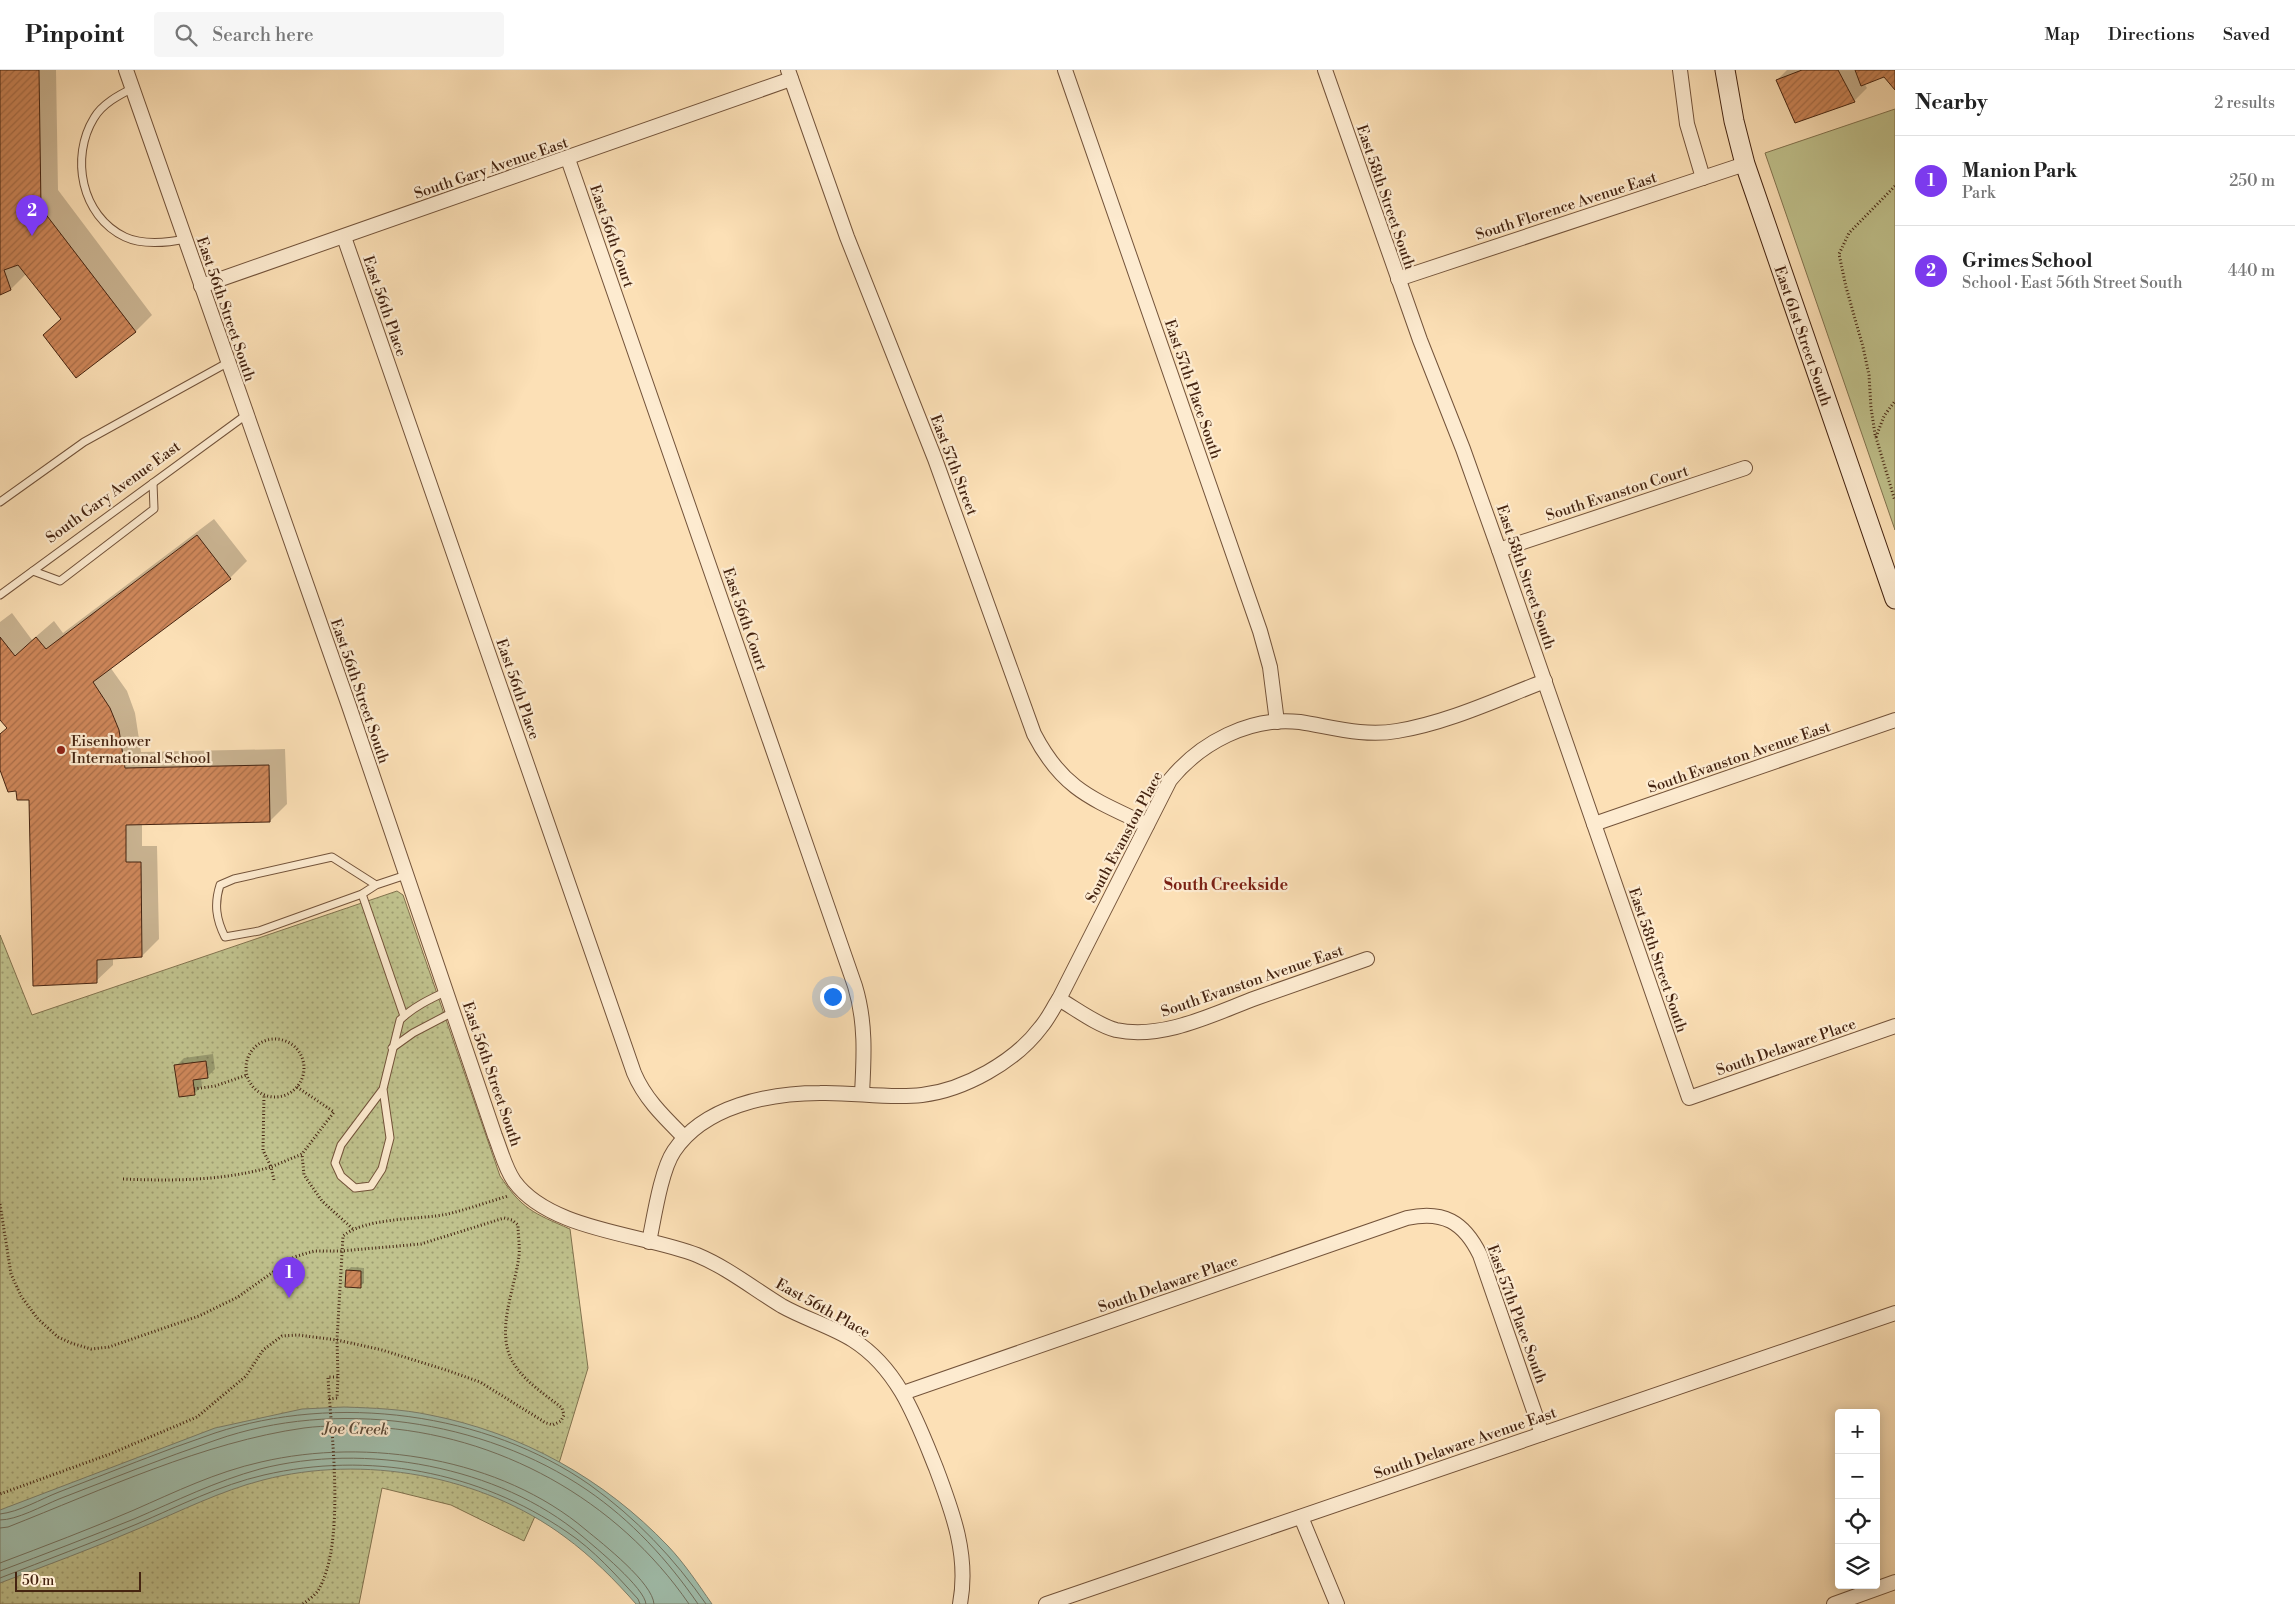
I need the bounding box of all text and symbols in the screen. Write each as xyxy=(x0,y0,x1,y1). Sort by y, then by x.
search box xyxy=(154,12,504,57)
text: Pinpoint xyxy=(25,20,124,50)
icon: search xyxy=(172,21,200,49)
text: Search here xyxy=(212,23,314,47)
text: Map xyxy=(2044,23,2080,46)
text: Directions xyxy=(2108,23,2195,46)
text: Saved xyxy=(2223,23,2270,46)
text: Nearby xyxy=(1915,90,1988,116)
text: 2 results xyxy=(2214,93,2275,113)
street label: East 58th Street South xyxy=(1352,122,1419,272)
street label: South Gary Avenue East xyxy=(412,133,571,204)
text: Manion Park xyxy=(1962,159,2077,183)
street label: South Florence Avenue East xyxy=(1473,168,1660,245)
text: 1 xyxy=(1927,171,1935,191)
text: 250 m xyxy=(2229,171,2275,191)
street label: East 56th Court xyxy=(585,182,638,291)
text: Park xyxy=(1962,183,1995,203)
pin: 2 xyxy=(16,195,48,236)
street label: East 56th Street South xyxy=(192,234,259,384)
text: Grimes School xyxy=(1962,249,2093,273)
street label: East 56th Place xyxy=(358,253,411,359)
text: 2 xyxy=(1926,261,1936,281)
text: 440 m xyxy=(2228,261,2275,281)
street label: East 61st Street South xyxy=(1770,264,1835,409)
text: School · East 56th Street South xyxy=(1962,273,2183,293)
street label: East 57th Place South xyxy=(1160,317,1225,462)
street label: East 57th Street xyxy=(926,412,982,519)
street label: South Gary Avenue East xyxy=(42,437,185,548)
street label: South Evanston Court xyxy=(1543,461,1691,525)
street label: East 58th Street South xyxy=(1492,502,1559,652)
street label: East 56th Court xyxy=(718,565,771,674)
street label: East 56th Street South xyxy=(326,616,393,766)
street label: East 56th Place xyxy=(491,636,544,742)
street label: South Evanston Avenue East xyxy=(1645,717,1834,798)
place label: Eisenhower International School xyxy=(71,732,211,768)
marker: Eisenhower International School xyxy=(55,744,67,756)
street label: South Evanston Place xyxy=(1082,768,1167,906)
district label: South Creekside xyxy=(1164,875,1289,895)
street label: East 58th Street South xyxy=(1624,885,1691,1035)
street label: South Evanston Avenue East xyxy=(1158,941,1347,1022)
your location xyxy=(820,984,846,1010)
street label: East 56th Street South xyxy=(458,999,525,1149)
street label: South Delaware Place xyxy=(1714,1015,1859,1080)
street label: East 57th Place South xyxy=(1483,1242,1551,1386)
street label: South Delaware Place xyxy=(1096,1252,1241,1317)
pin: 1 xyxy=(273,1257,305,1298)
street label: East 56th Place xyxy=(772,1275,873,1342)
street label: South Delaware Avenue East xyxy=(1371,1403,1560,1484)
map controls xyxy=(1835,1409,1880,1589)
button: + xyxy=(1835,1409,1880,1454)
water label: Joe Creek xyxy=(321,1418,389,1440)
button: − xyxy=(1835,1454,1880,1499)
button: locate xyxy=(1835,1499,1880,1544)
button: layers xyxy=(1835,1544,1880,1589)
scale bar xyxy=(15,1569,141,1592)
text: 50 m xyxy=(22,1572,54,1590)

